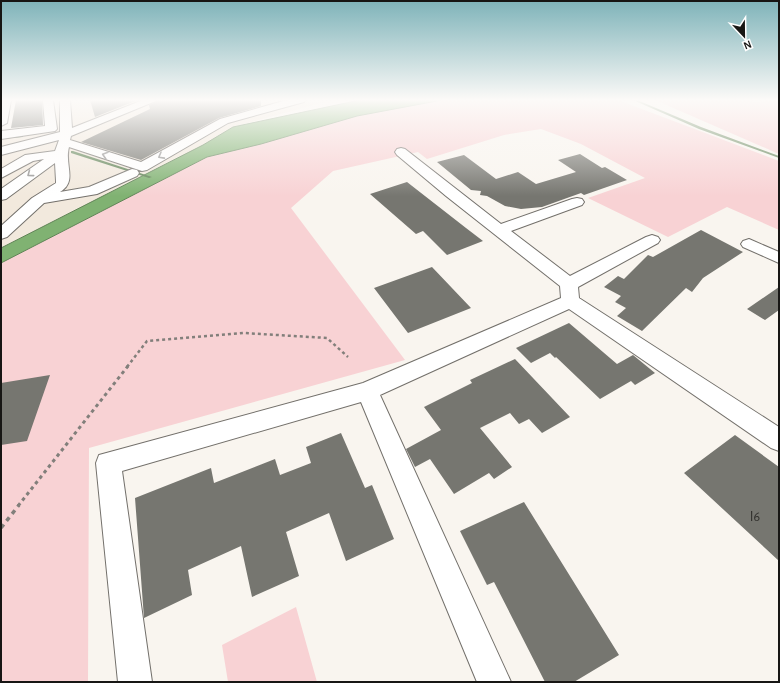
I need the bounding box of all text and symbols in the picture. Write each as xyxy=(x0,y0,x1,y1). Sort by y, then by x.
north arrow xyxy=(724,16,764,56)
text: N xyxy=(742,38,753,51)
one-way arrow xyxy=(102,151,109,160)
one-way arrow xyxy=(158,151,165,159)
one-way arrow xyxy=(28,169,35,176)
house number: I6 xyxy=(750,510,760,524)

